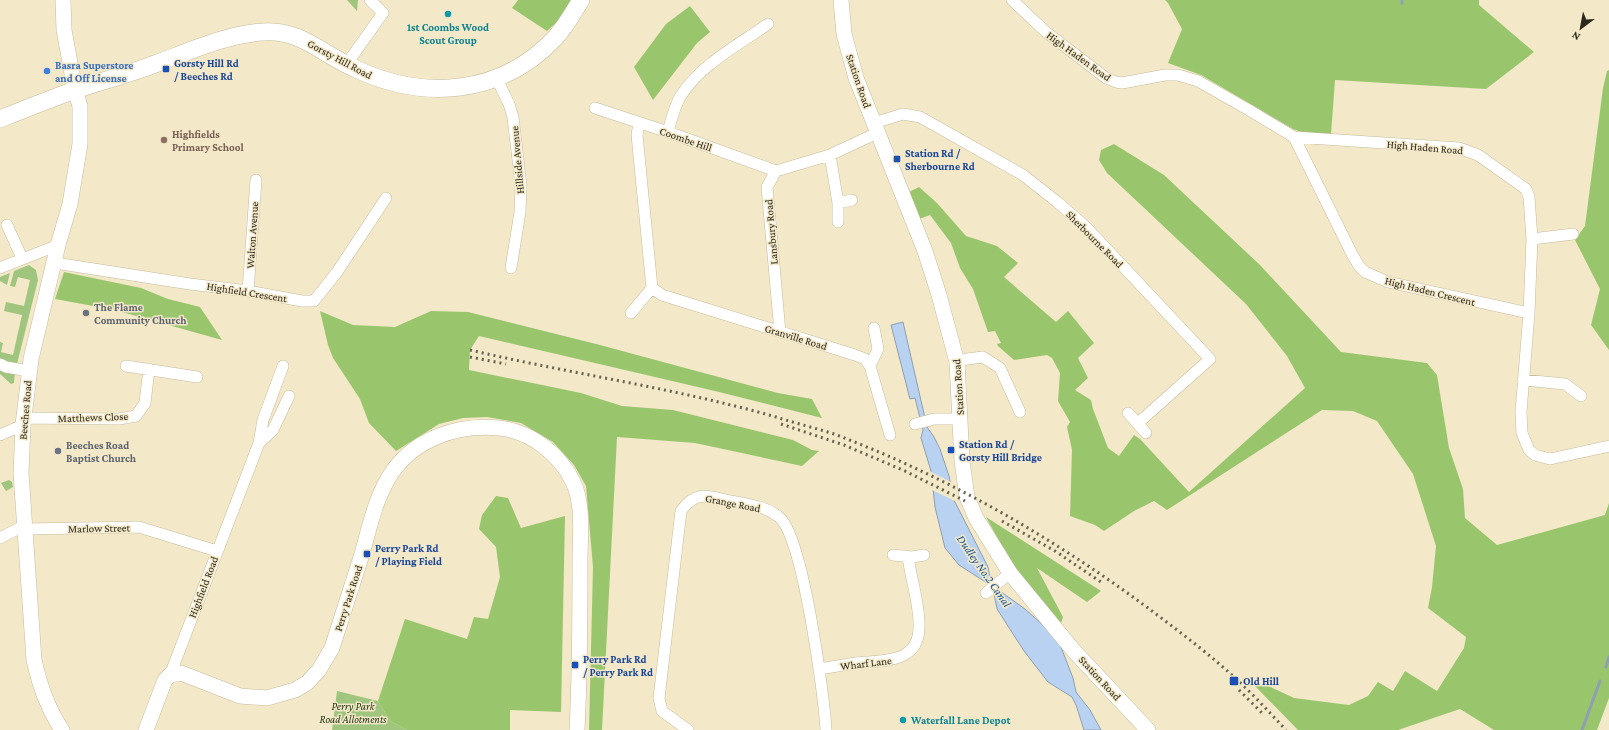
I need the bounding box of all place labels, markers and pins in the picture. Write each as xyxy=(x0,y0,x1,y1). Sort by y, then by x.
marker: 1st Coombs Wood Scout Group xyxy=(443,9,453,19)
place label: 1st Coombs Wood Scout Group xyxy=(407,21,489,46)
place label: Gorsty Hill Rd / Beeches Rd xyxy=(174,57,239,82)
place label: Basra Superstore and Off License xyxy=(55,59,133,84)
marker: Gorsty Hill Rd / Beeches Rd xyxy=(161,64,171,74)
marker: Basra Superstore and Off License xyxy=(42,66,52,76)
place label: Highfields Primary School xyxy=(172,128,244,153)
marker: Highfields Primary School xyxy=(159,135,169,145)
place label: Station Rd / Sherbourne Rd xyxy=(905,147,975,172)
marker: Station Rd / Sherbourne Rd xyxy=(892,154,902,164)
place label: The Flame Community Church xyxy=(94,301,187,326)
marker: The Flame Community Church xyxy=(81,308,91,318)
place label: Station Rd / Gorsty Hill Bridge xyxy=(959,438,1042,463)
place label: Beeches Road Baptist Church xyxy=(66,439,137,464)
marker: Station Rd / Gorsty Hill Bridge xyxy=(946,445,956,455)
marker: Beeches Road Baptist Church xyxy=(53,446,63,456)
place label: Perry Park Rd / Playing Field xyxy=(375,542,442,567)
marker: Perry Park Rd / Playing Field xyxy=(362,549,372,559)
place label: Perry Park Rd / Perry Park Rd xyxy=(583,653,653,678)
marker: Perry Park Rd / Perry Park Rd xyxy=(570,660,580,670)
marker: Old Hill xyxy=(1228,675,1240,687)
place label: Old Hill xyxy=(1243,675,1280,687)
place label: Waterfall Lane Depot xyxy=(910,714,1010,726)
marker: Waterfall Lane Depot xyxy=(898,715,908,725)

